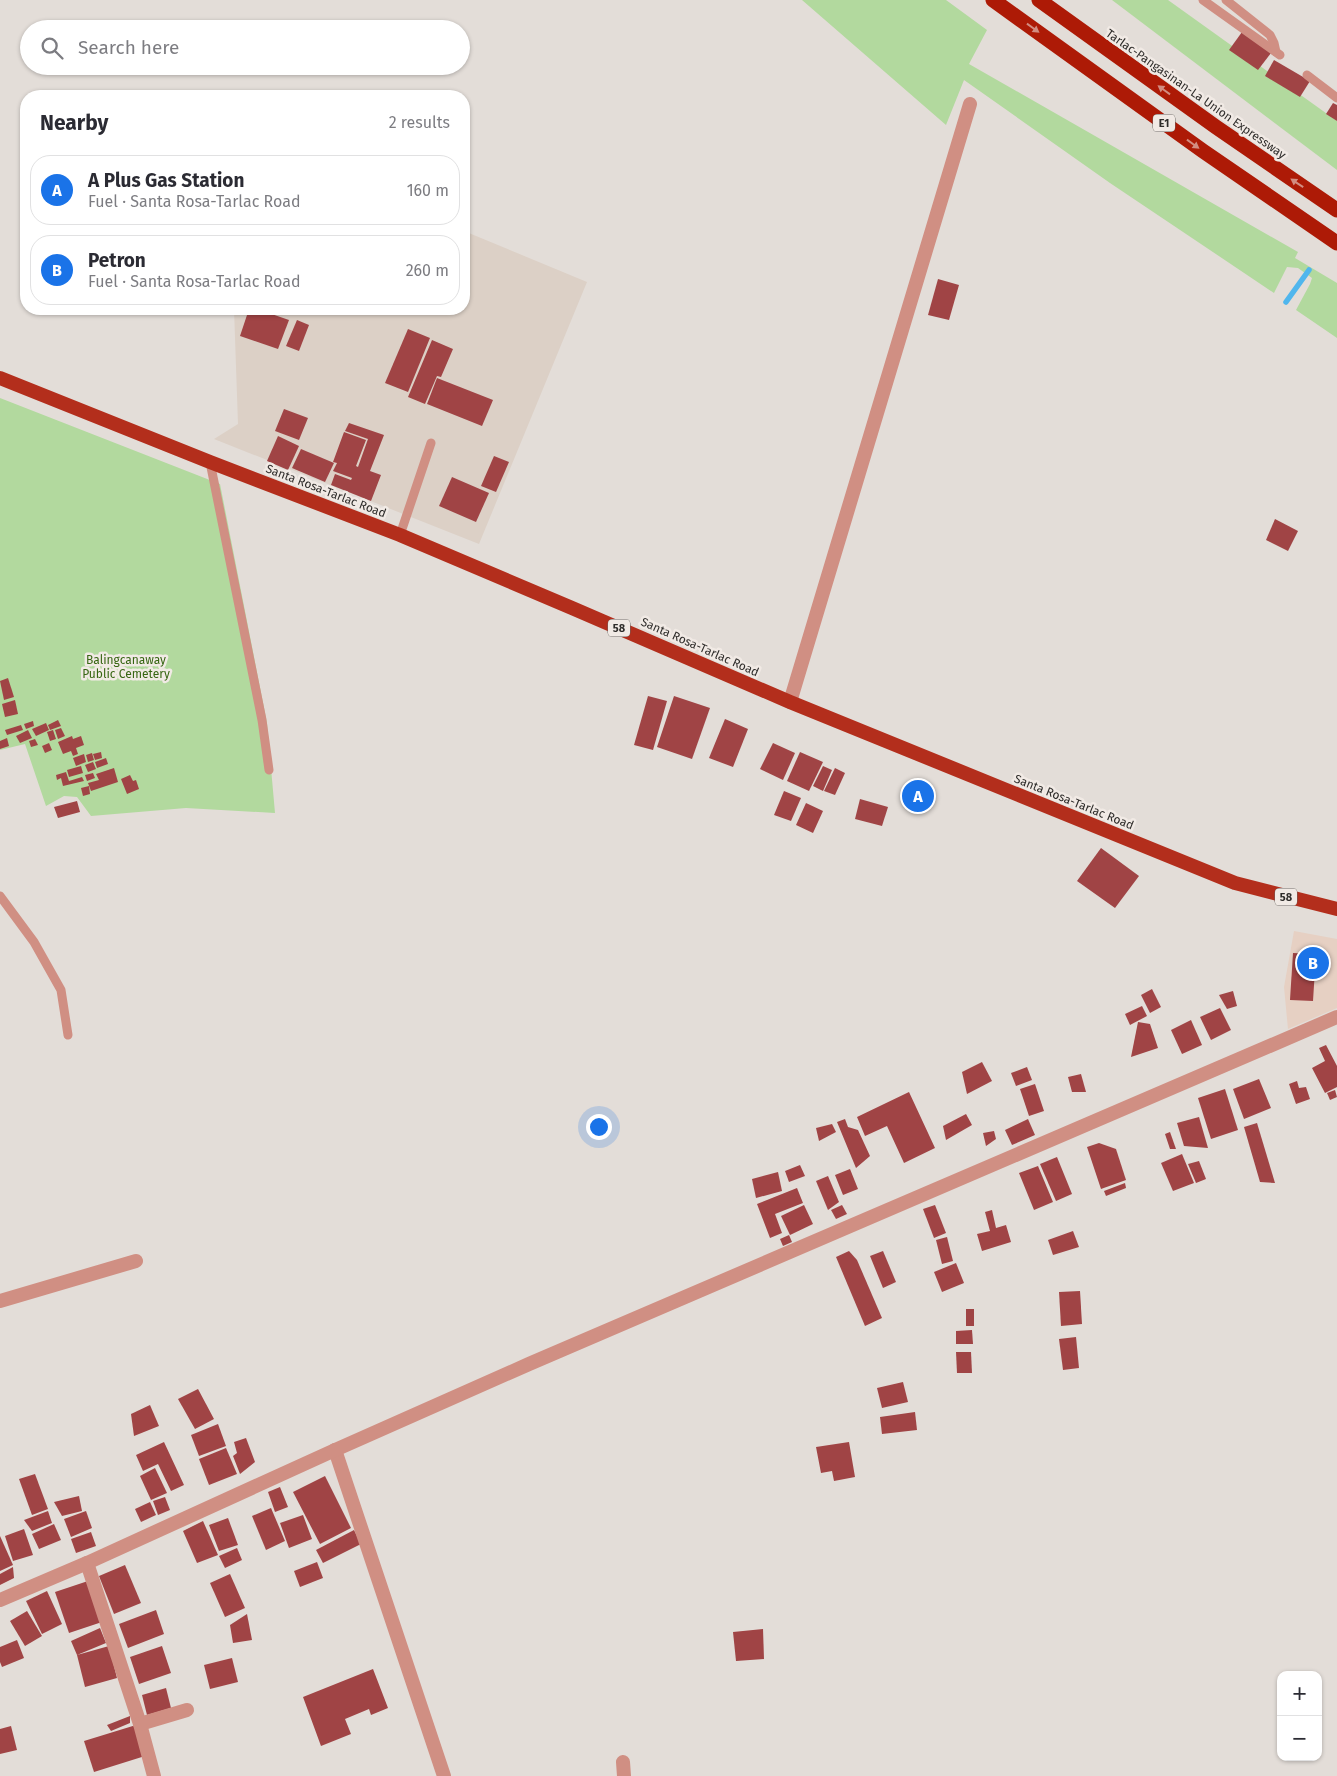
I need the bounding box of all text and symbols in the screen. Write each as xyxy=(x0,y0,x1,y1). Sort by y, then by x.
search box xyxy=(20,20,470,75)
one-way arrow xyxy=(1026,23,1039,34)
street label: Tarlac-Pangasinan-La Union Expressway xyxy=(1103,26,1289,162)
icon: search xyxy=(38,34,66,62)
text: Search here xyxy=(78,36,179,59)
one-way arrow xyxy=(1157,85,1170,95)
text: Nearby xyxy=(40,110,108,136)
text: 2 results xyxy=(389,113,450,132)
road number: E1 xyxy=(1153,115,1175,132)
one-way arrow xyxy=(1186,139,1200,149)
text: A Plus Gas Station xyxy=(88,169,244,192)
one-way arrow xyxy=(1290,178,1303,188)
text: A xyxy=(52,181,62,200)
text: 160 m xyxy=(407,181,449,200)
text: Fuel · Santa Rosa-Tarlac Road xyxy=(88,192,300,211)
text: Petron xyxy=(88,249,146,272)
text: B xyxy=(52,261,62,280)
text: 260 m xyxy=(406,261,449,280)
text: Fuel · Santa Rosa-Tarlac Road xyxy=(88,272,300,291)
street label: Santa Rosa-Tarlac Road xyxy=(264,462,388,520)
street label: Santa Rosa-Tarlac Road xyxy=(639,615,761,679)
road number: 58 xyxy=(608,620,630,636)
park label: Balingcanaway Public Cemetery xyxy=(82,653,170,681)
street label: Santa Rosa-Tarlac Road xyxy=(1012,772,1136,832)
pin: A xyxy=(902,777,934,815)
road number: 58 xyxy=(1275,889,1297,906)
pin: B xyxy=(1297,944,1329,982)
your location xyxy=(586,1114,612,1140)
map controls xyxy=(1277,1671,1322,1761)
button: + xyxy=(1277,1671,1322,1716)
button: − xyxy=(1277,1716,1322,1761)

